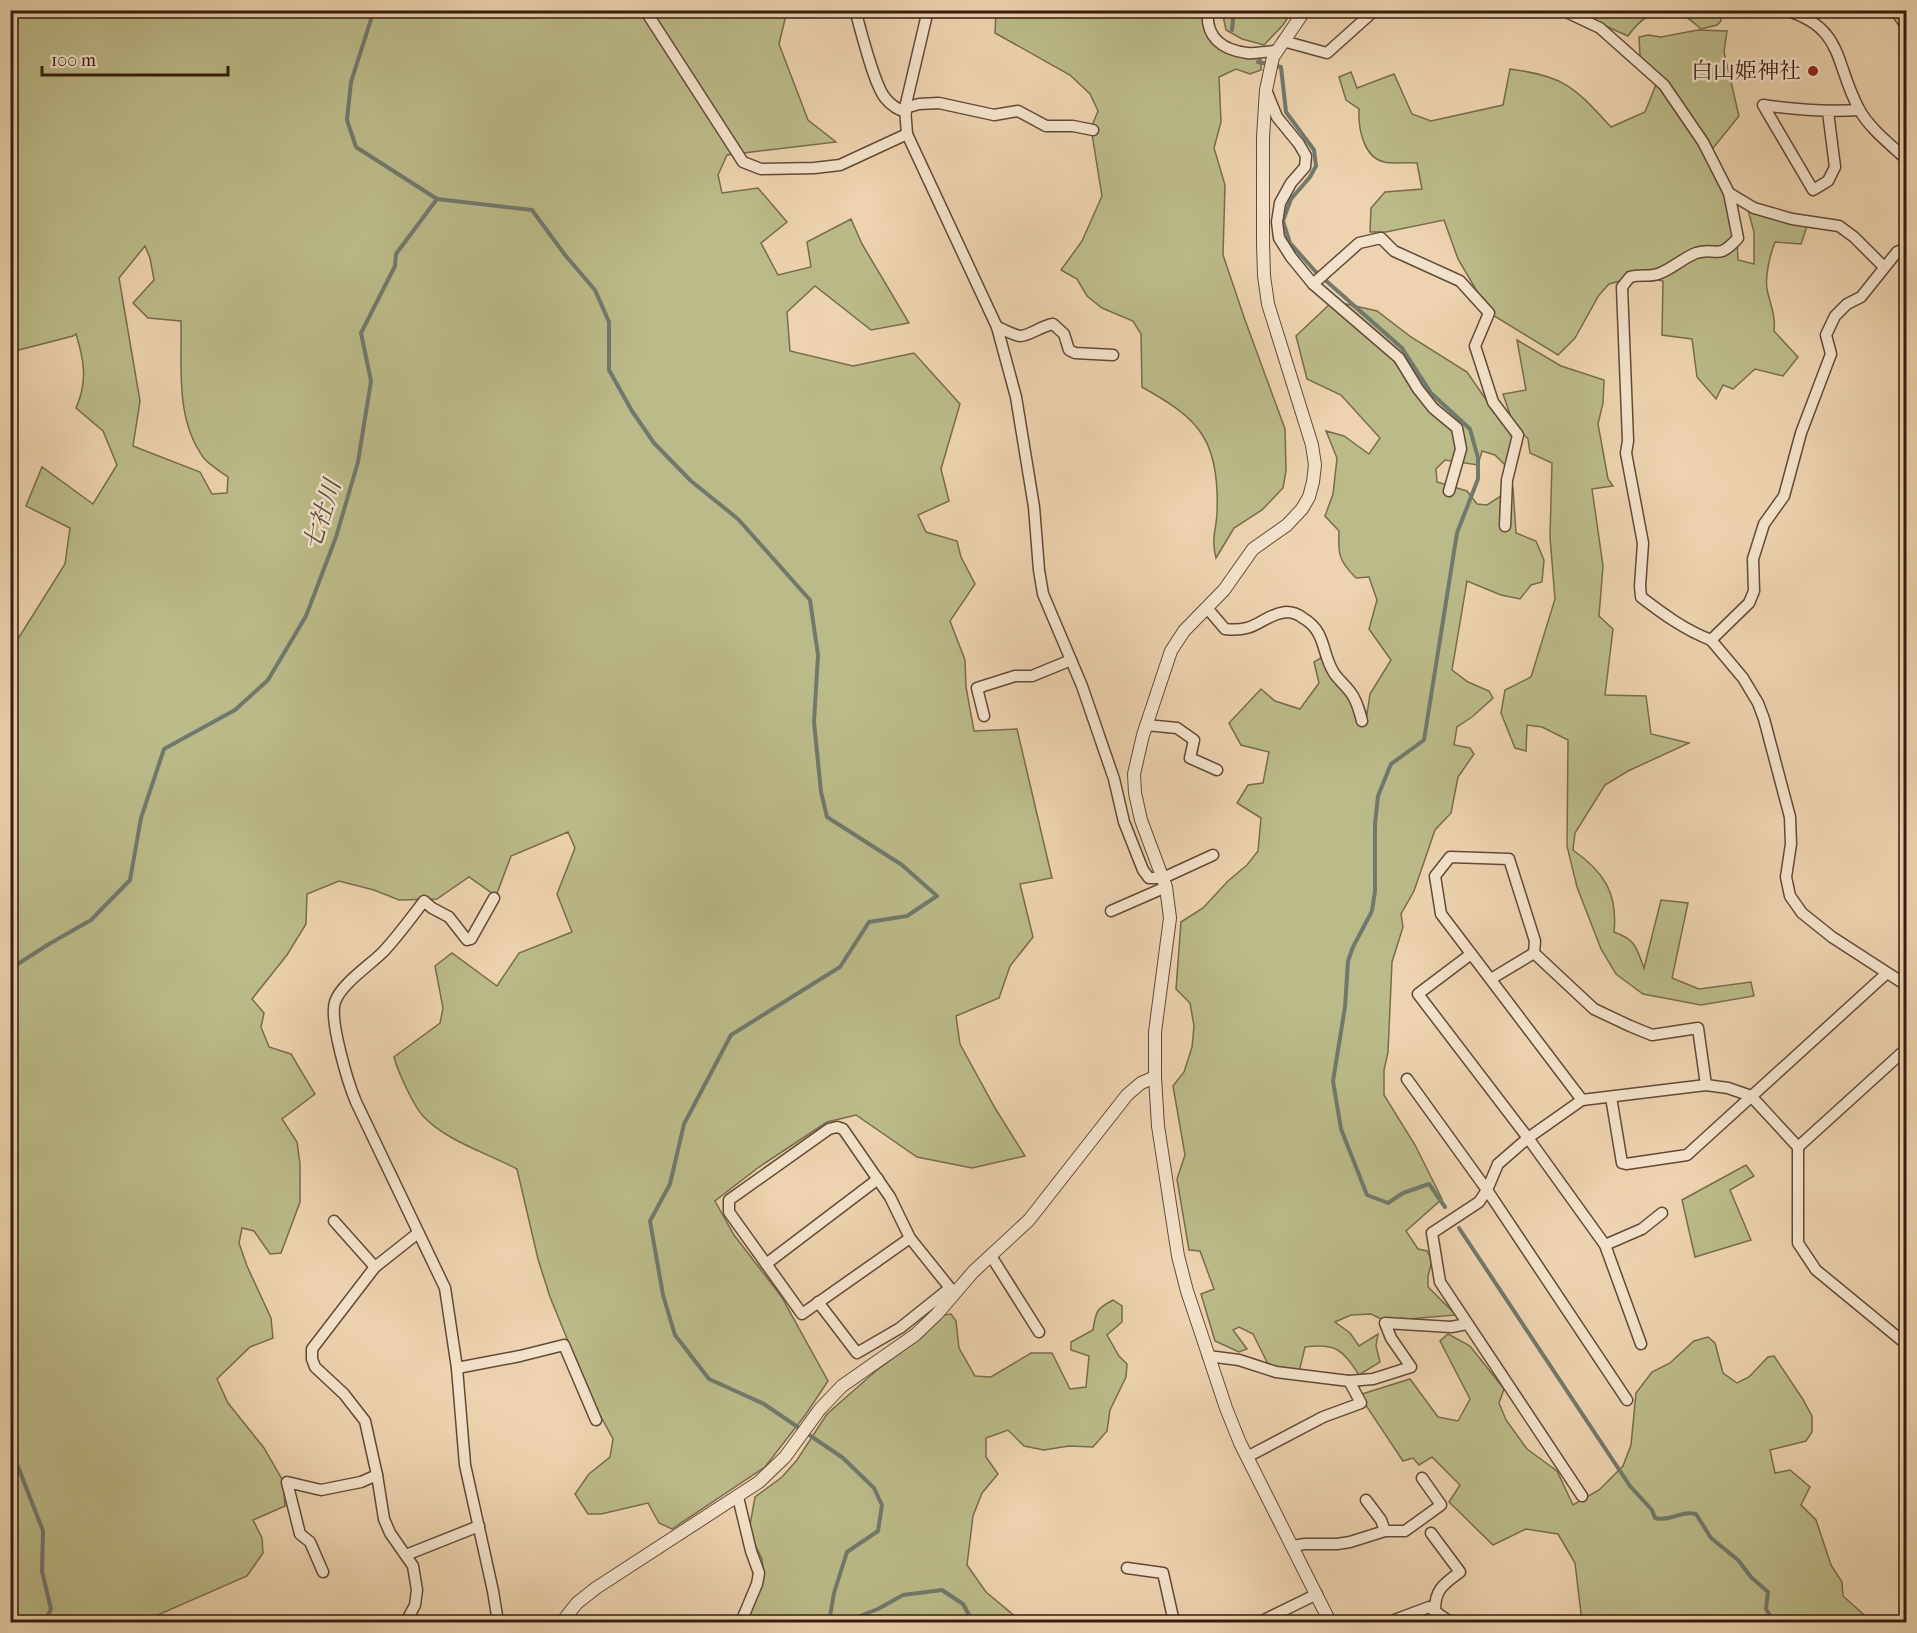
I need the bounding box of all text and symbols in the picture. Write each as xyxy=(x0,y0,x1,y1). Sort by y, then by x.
scale bar xyxy=(42,39,228,77)
text: 100 m xyxy=(51,50,96,71)
place label: 白山姫神社 xyxy=(1691,58,1801,84)
marker: 白山姫神社 xyxy=(1806,64,1820,78)
water label: 七社川 xyxy=(298,474,347,554)

